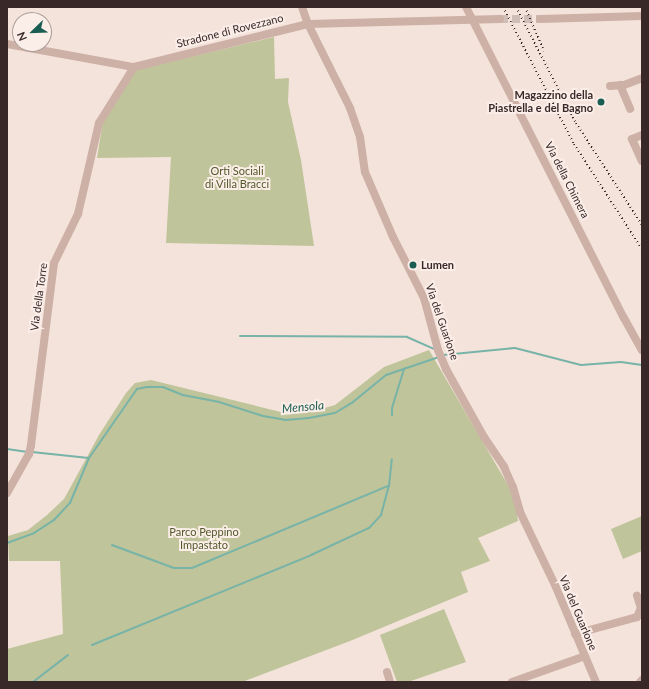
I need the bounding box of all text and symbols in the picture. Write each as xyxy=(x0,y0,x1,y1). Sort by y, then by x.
street label: Stradone di Rovezzano xyxy=(175,11,285,51)
north arrow xyxy=(12,12,52,52)
text: N xyxy=(14,30,29,43)
place label: Magazzino della Piastrella e del Bagno xyxy=(488,89,593,115)
marker: Magazzino della Piastrella e del Bagno xyxy=(596,97,606,107)
street label: Via della Chimera xyxy=(542,140,592,220)
park label: Orti Sociali di Villa Bracci xyxy=(205,165,269,191)
place label: Lumen xyxy=(421,258,454,272)
marker: Lumen xyxy=(408,260,418,270)
street label: Via della Torre xyxy=(28,262,50,332)
street label: Via del Guarlone xyxy=(423,282,461,362)
water label: Mensola xyxy=(281,398,325,416)
park label: Parco Peppino Impastato xyxy=(169,526,239,552)
street label: Via del Guarlone xyxy=(556,574,600,652)

